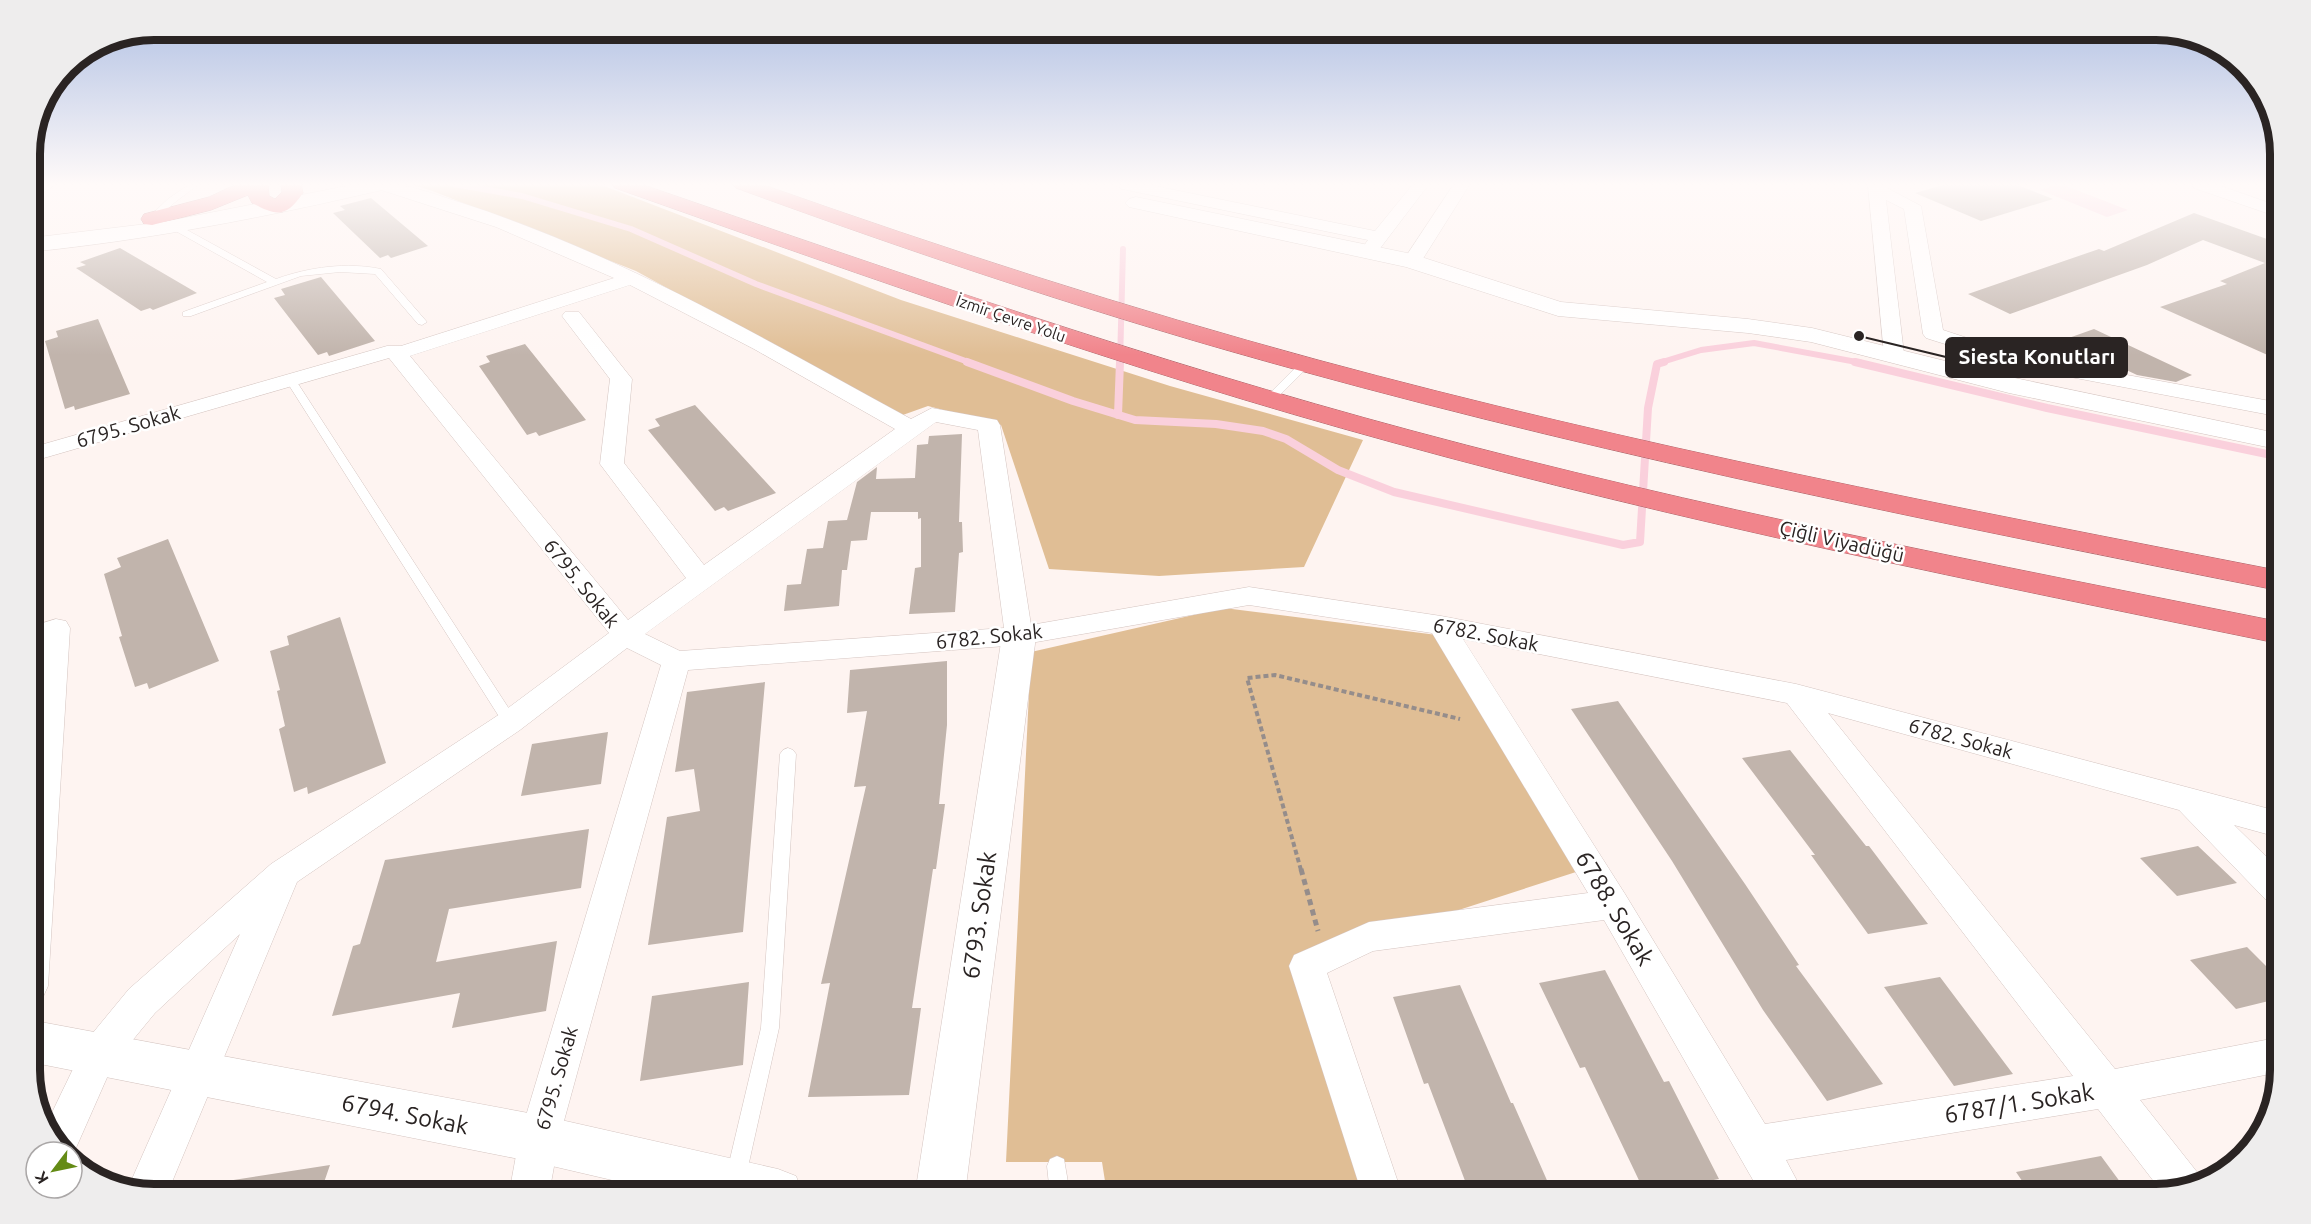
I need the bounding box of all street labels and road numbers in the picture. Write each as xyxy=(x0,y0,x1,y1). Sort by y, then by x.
street label: İzmir Çevre Yolu xyxy=(954,291,1068,345)
street label: 6795. Sokak xyxy=(73,400,183,452)
street label: Çiğli Viyadüğü xyxy=(1777,515,1907,567)
street label: 6795. Sokak xyxy=(539,534,625,632)
street label: 6782. Sokak xyxy=(1431,612,1541,656)
street label: 6782. Sokak xyxy=(934,619,1044,653)
street label: 6782. Sokak xyxy=(1906,713,2016,763)
street label: 6788. Sokak xyxy=(1570,846,1660,970)
street label: 6793. Sokak xyxy=(957,849,1001,981)
street label: 6795. Sokak xyxy=(530,1023,582,1133)
street label: 6787/1. Sokak xyxy=(1942,1078,2096,1128)
street label: 6794. Sokak xyxy=(339,1088,471,1140)

